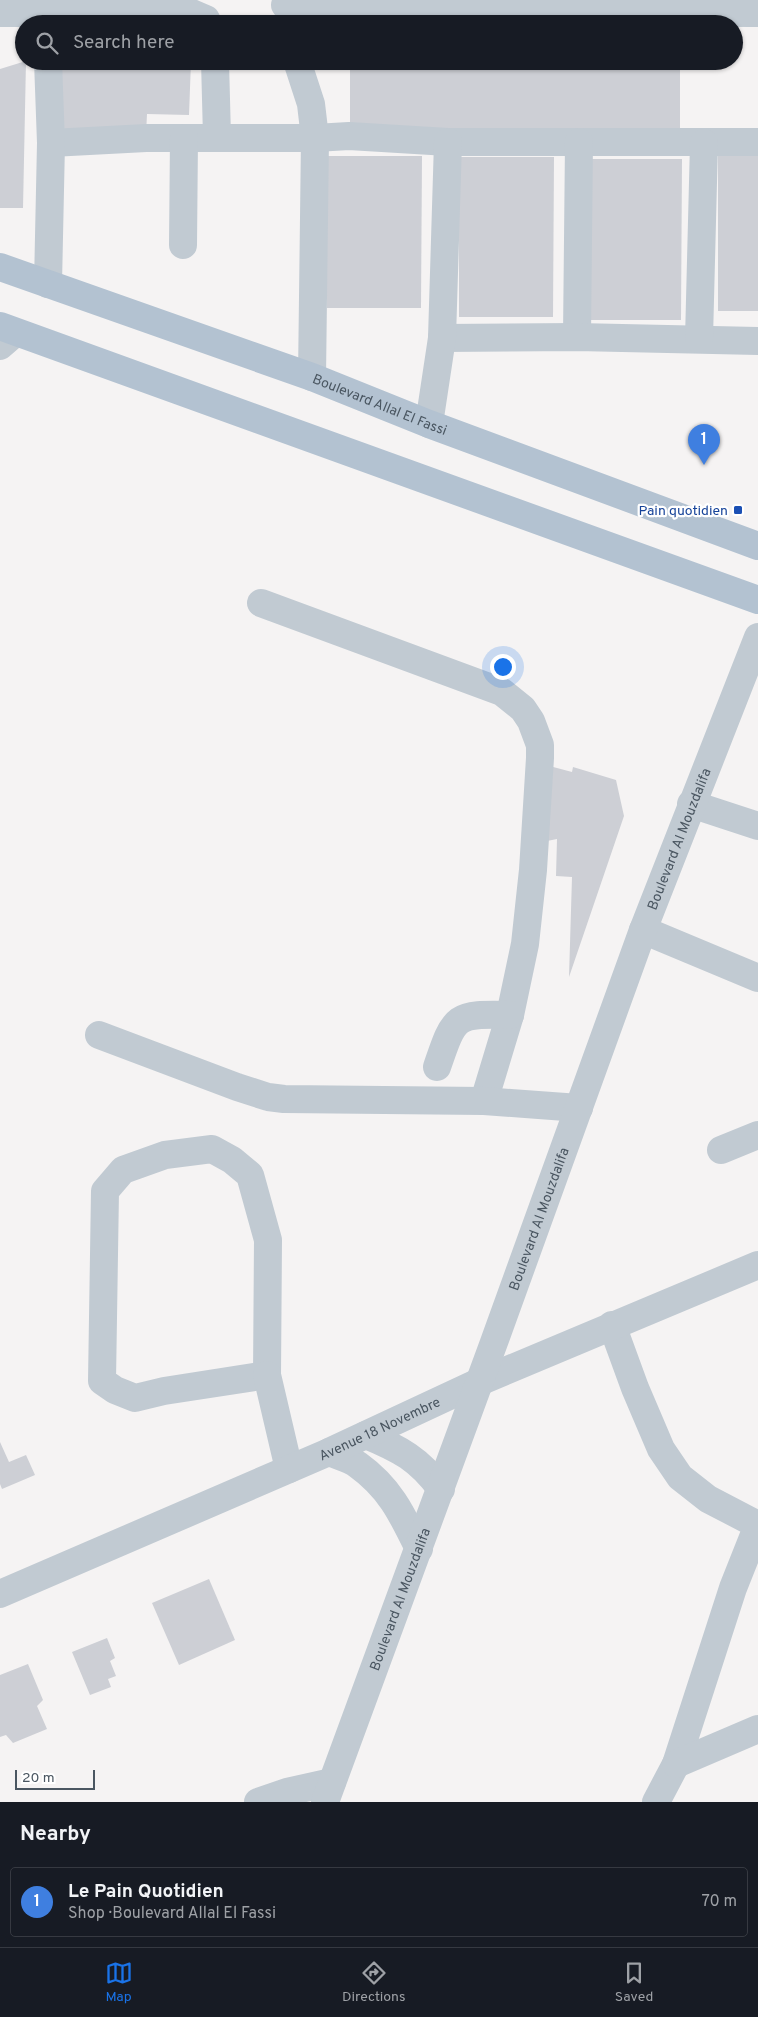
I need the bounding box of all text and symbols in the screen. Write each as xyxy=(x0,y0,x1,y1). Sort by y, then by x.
search box xyxy=(15,15,743,70)
icon: search xyxy=(33,29,61,57)
text: Search here xyxy=(73,31,175,55)
street label: Boulevard Allal El Fassi xyxy=(310,371,449,440)
pin: 1 xyxy=(688,424,720,465)
place label: Pain quotidien xyxy=(638,503,728,520)
marker: Pain quotidien xyxy=(732,504,744,516)
your location xyxy=(490,654,516,680)
street label: Boulevard Al Mouzdalifa xyxy=(645,766,716,913)
street label: Boulevard Al Mouzdalifa xyxy=(506,1145,574,1293)
street label: Avenue 18 Novembre xyxy=(317,1394,444,1465)
street label: Boulevard Al Mouzdalifa xyxy=(367,1526,435,1674)
scale bar xyxy=(15,1767,95,1790)
text: 20 m xyxy=(22,1770,55,1787)
text: Nearby xyxy=(20,1821,91,1848)
text: Le Pain Quotidien xyxy=(68,1880,224,1904)
text: 1 xyxy=(34,1892,40,1912)
text: 70 m xyxy=(702,1892,737,1912)
text: Shop · Boulevard Allal El Fassi xyxy=(68,1904,276,1924)
tab: Map xyxy=(105,1959,133,2006)
tab: Directions xyxy=(342,1959,406,2006)
tab: Saved xyxy=(615,1959,653,2006)

